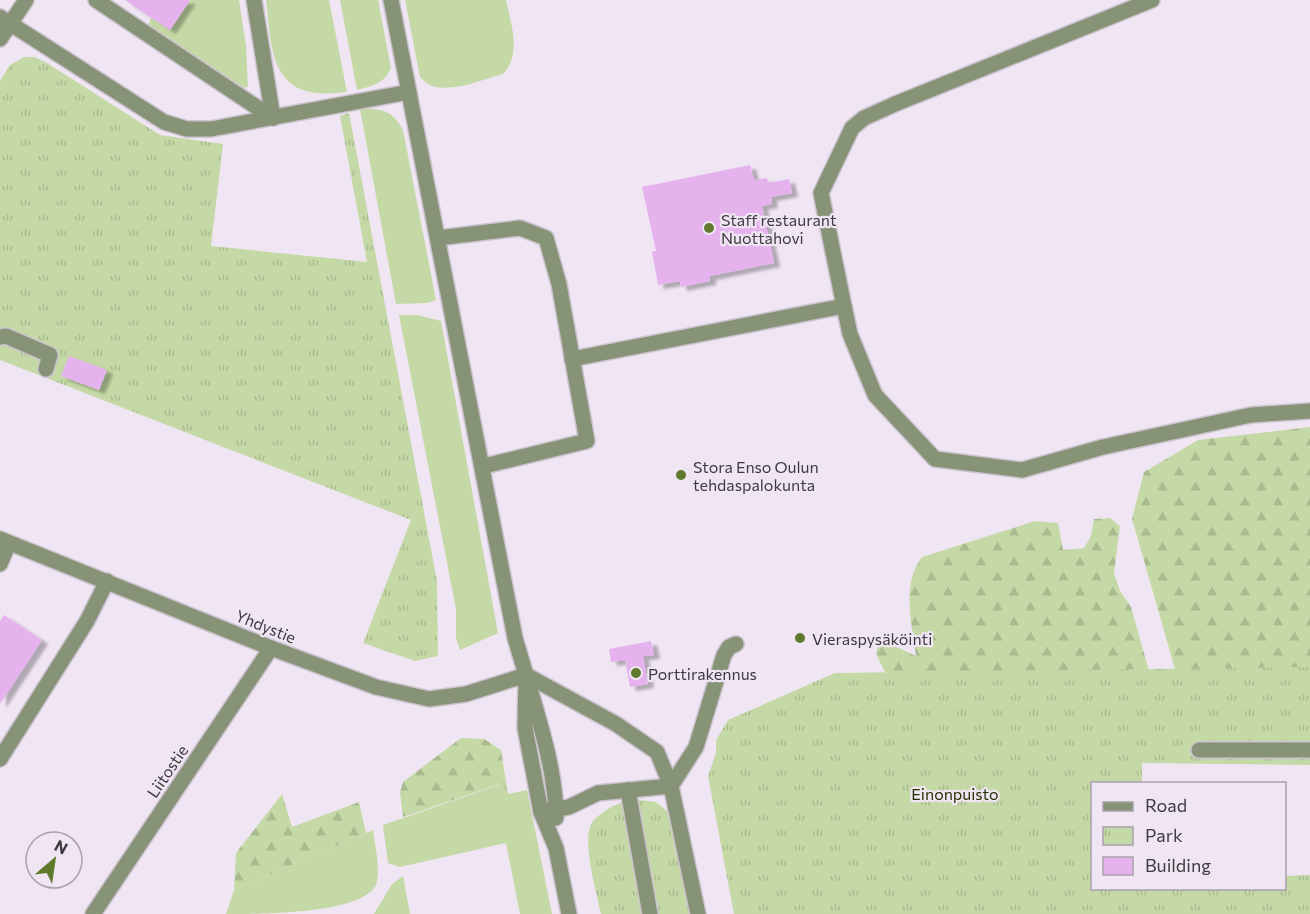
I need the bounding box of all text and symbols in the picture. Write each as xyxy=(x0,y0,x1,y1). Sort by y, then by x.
place label: Staff restaurant Nuottahovi xyxy=(721,210,837,247)
marker: Staff restaurant Nuottahovi xyxy=(702,221,716,235)
place label: Stora Enso Oulun tehdaspalokunta xyxy=(693,457,819,494)
marker: Stora Enso Oulun tehdaspalokunta xyxy=(674,468,688,482)
street label: Yhdystie xyxy=(233,605,299,647)
place label: Vieraspysäköinti xyxy=(812,629,932,648)
marker: Vieraspysäköinti xyxy=(793,631,807,645)
place label: Porttirakennus xyxy=(648,664,757,683)
marker: Porttirakennus xyxy=(629,666,643,680)
street label: Liitostie xyxy=(142,741,192,801)
legend xyxy=(1091,782,1286,890)
park label: Einonpuisto xyxy=(911,784,999,803)
text: Road xyxy=(1145,794,1187,816)
text: Park xyxy=(1145,824,1183,846)
north arrow xyxy=(24,830,84,890)
text: N xyxy=(52,835,71,858)
text: Building xyxy=(1145,854,1211,876)

